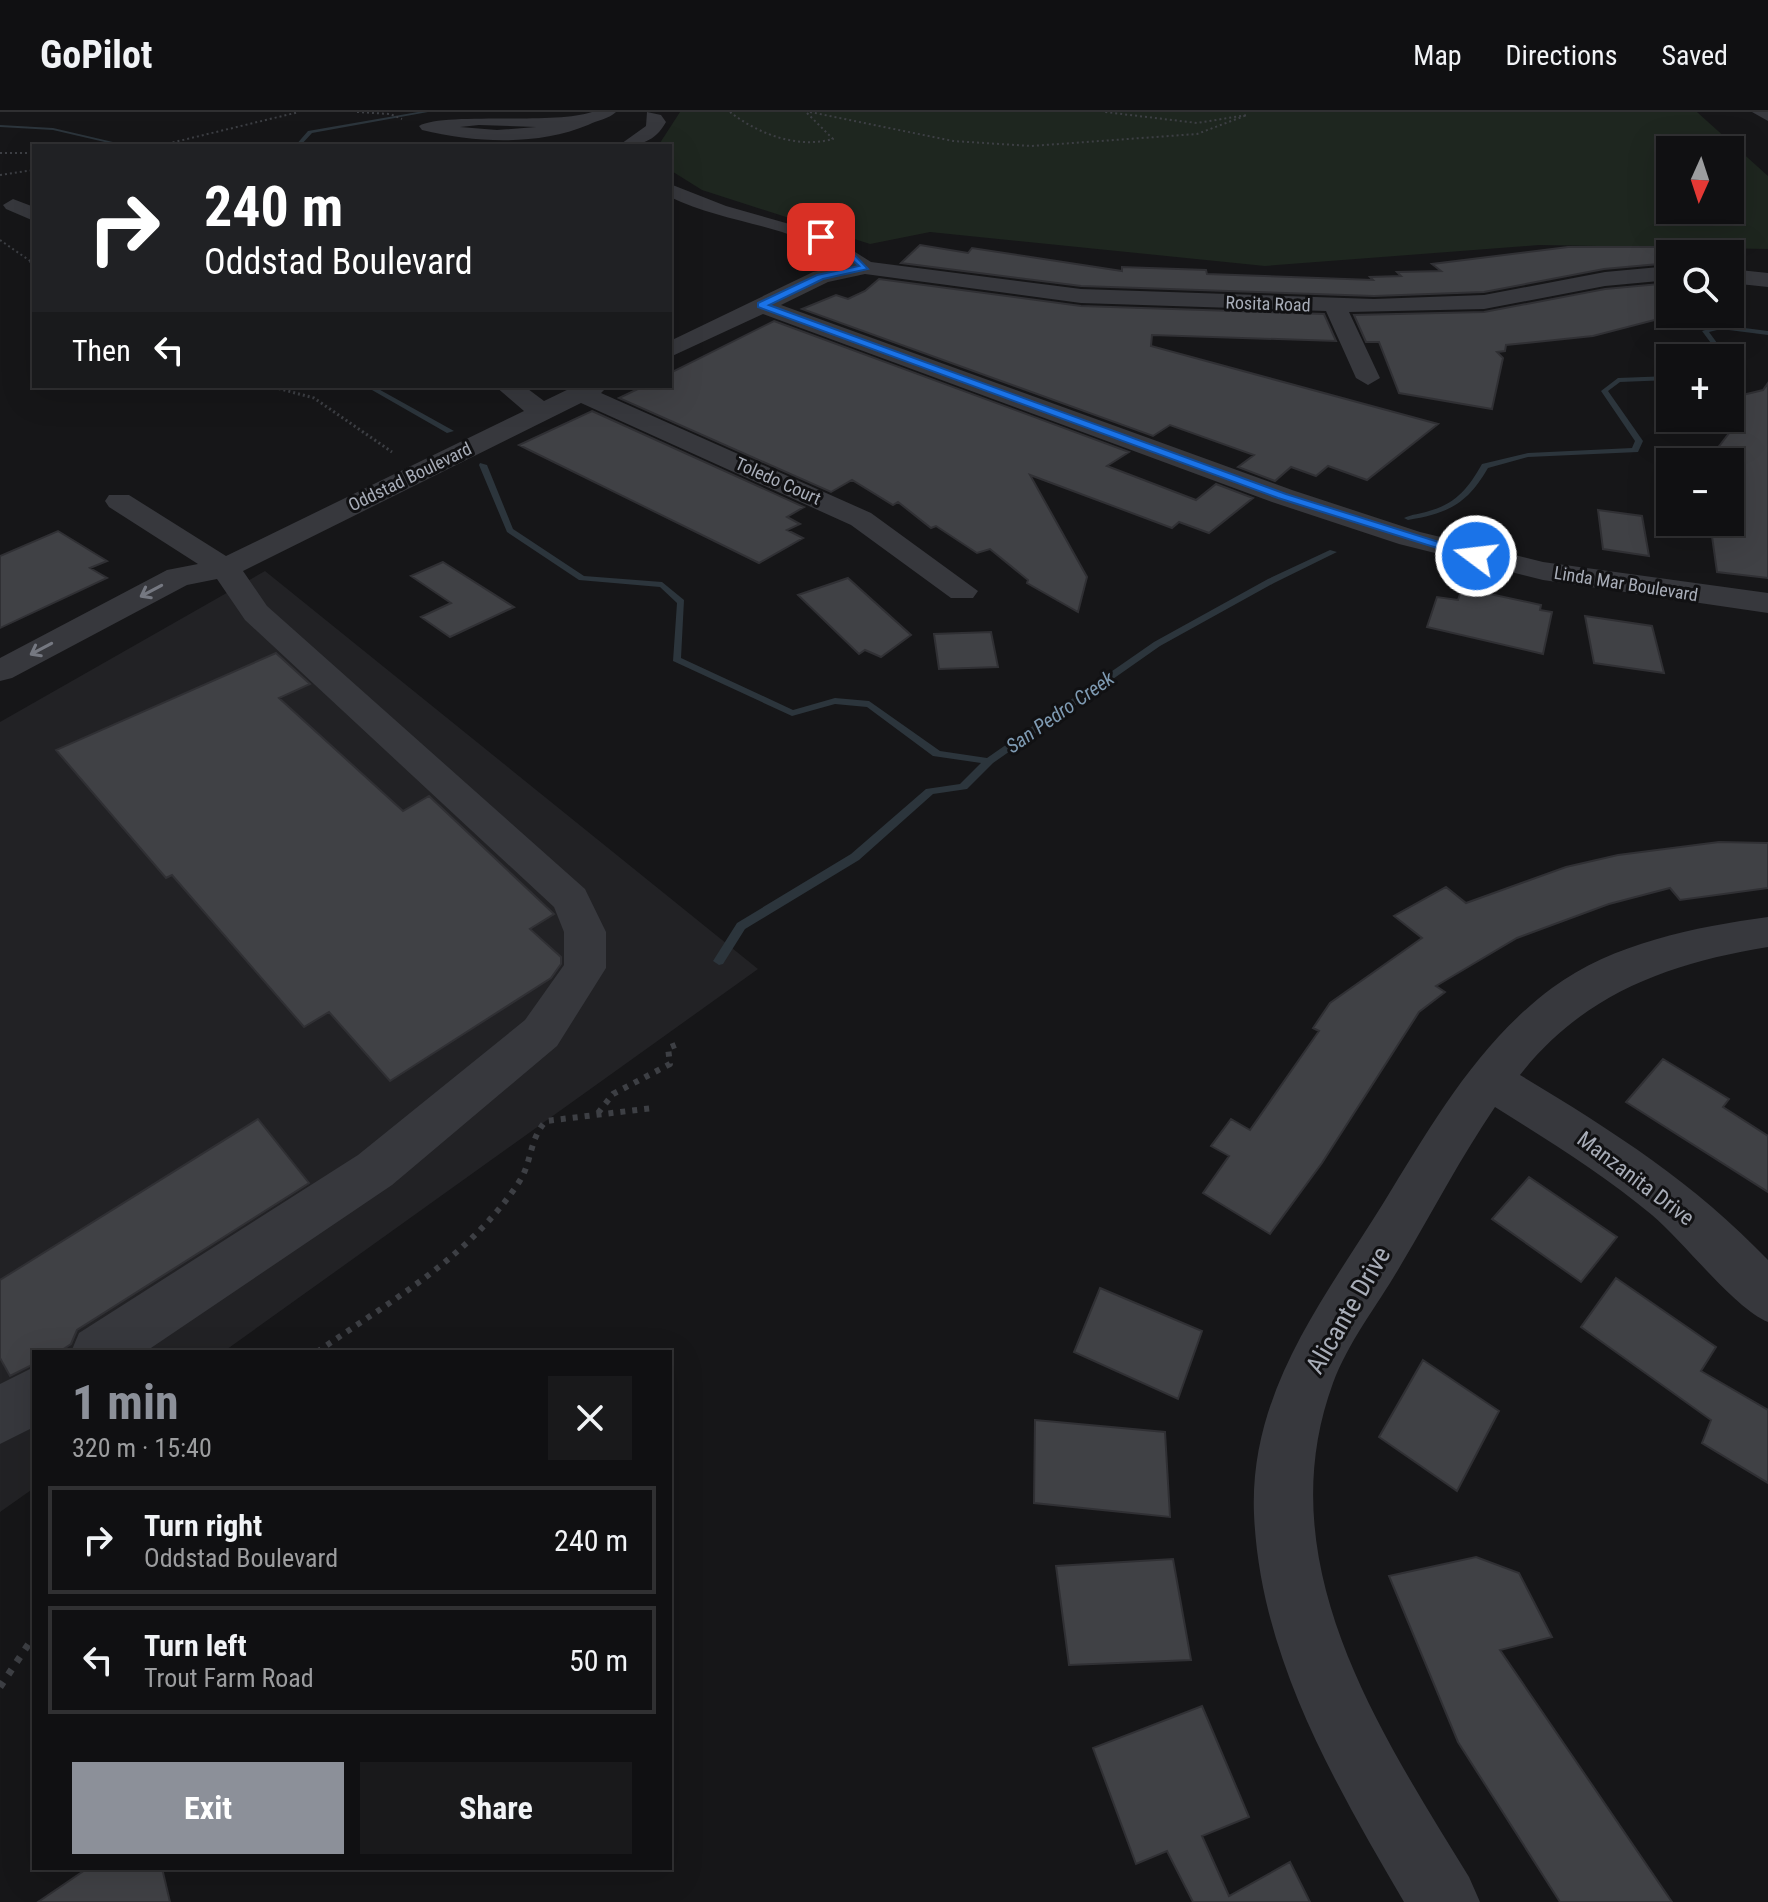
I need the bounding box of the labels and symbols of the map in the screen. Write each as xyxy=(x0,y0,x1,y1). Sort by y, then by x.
north arrow xyxy=(1656,136,1744,224)
pin xyxy=(787,203,855,271)
street label: Rosita Road xyxy=(1225,292,1311,315)
street label: Oddstad Boulevard xyxy=(345,438,475,515)
street label: Toledo Court xyxy=(732,452,824,509)
position arrow xyxy=(1434,514,1518,598)
street label: Linda Mar Boulevard xyxy=(1553,562,1700,605)
one-way arrow xyxy=(140,584,164,600)
one-way arrow xyxy=(30,642,54,658)
water label: San Pedro Creek xyxy=(1001,665,1120,758)
street label: Manzanita Drive xyxy=(1572,1126,1699,1230)
street label: Alicante Drive xyxy=(1300,1241,1396,1379)

